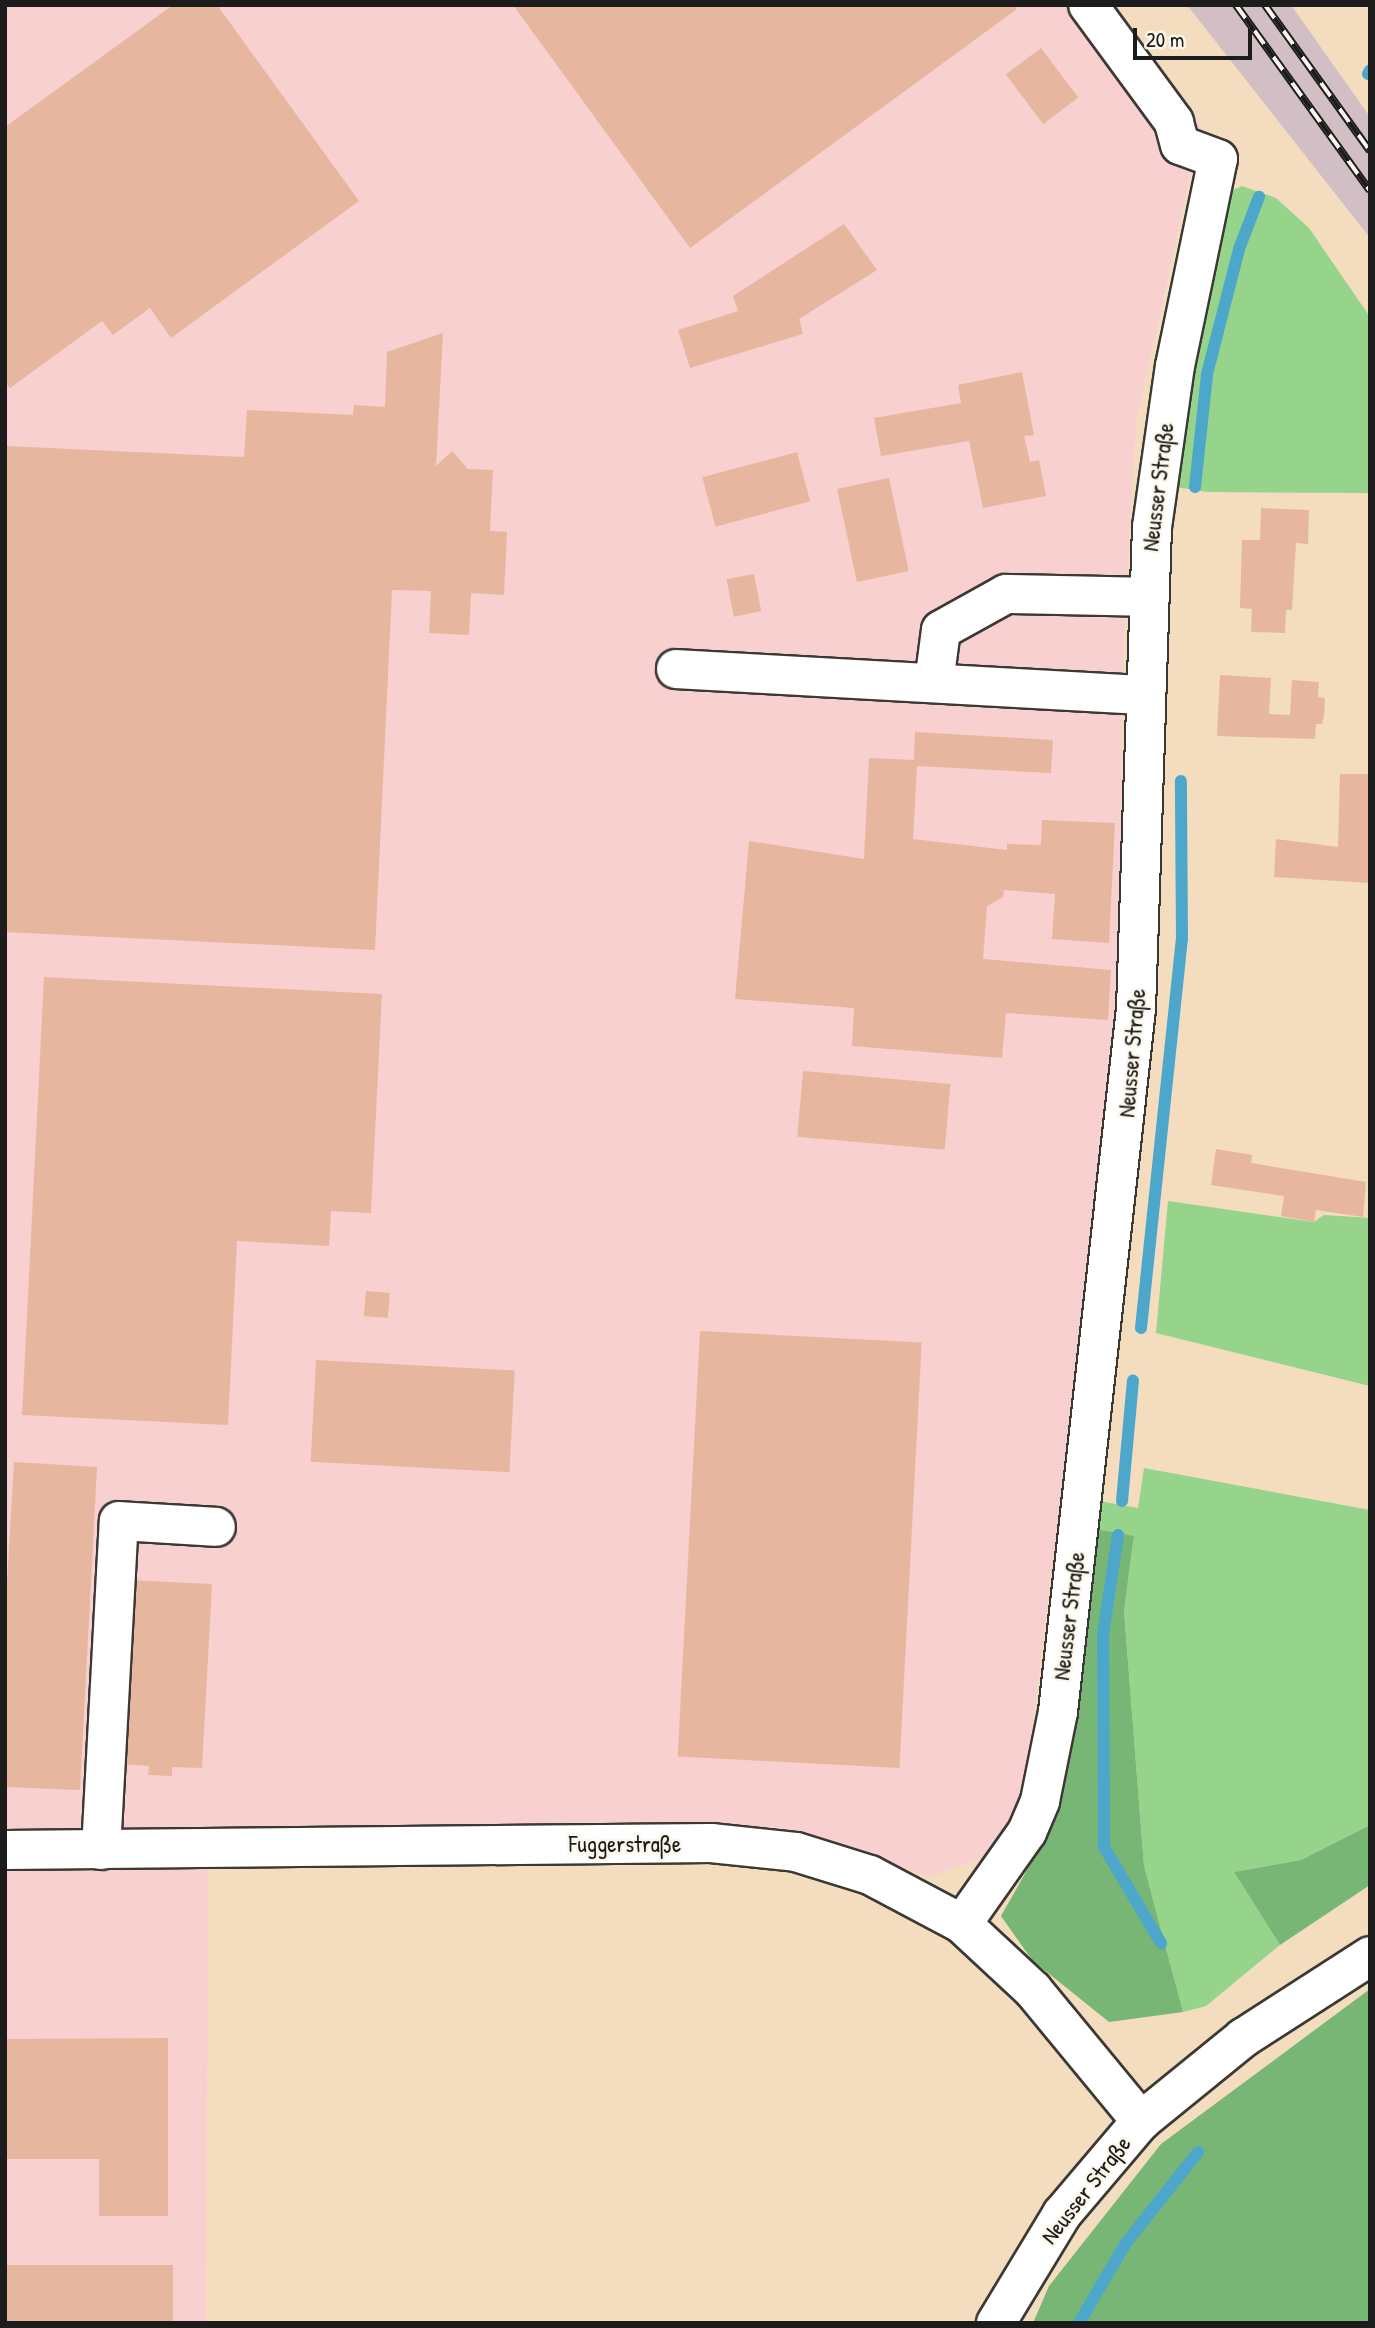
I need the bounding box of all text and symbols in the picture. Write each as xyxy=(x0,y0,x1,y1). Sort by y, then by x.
scale bar xyxy=(1137,14,1256,58)
text: 20 m xyxy=(1146,25,1184,54)
street label: Neusser Straße xyxy=(1136,421,1180,553)
street label: Neusser Straße xyxy=(1113,987,1151,1119)
street label: Neusser Straße xyxy=(1047,1550,1091,1682)
street label: Fuggerstraße xyxy=(569,1830,681,1858)
street label: Neusser Straße xyxy=(1035,2131,1137,2249)

